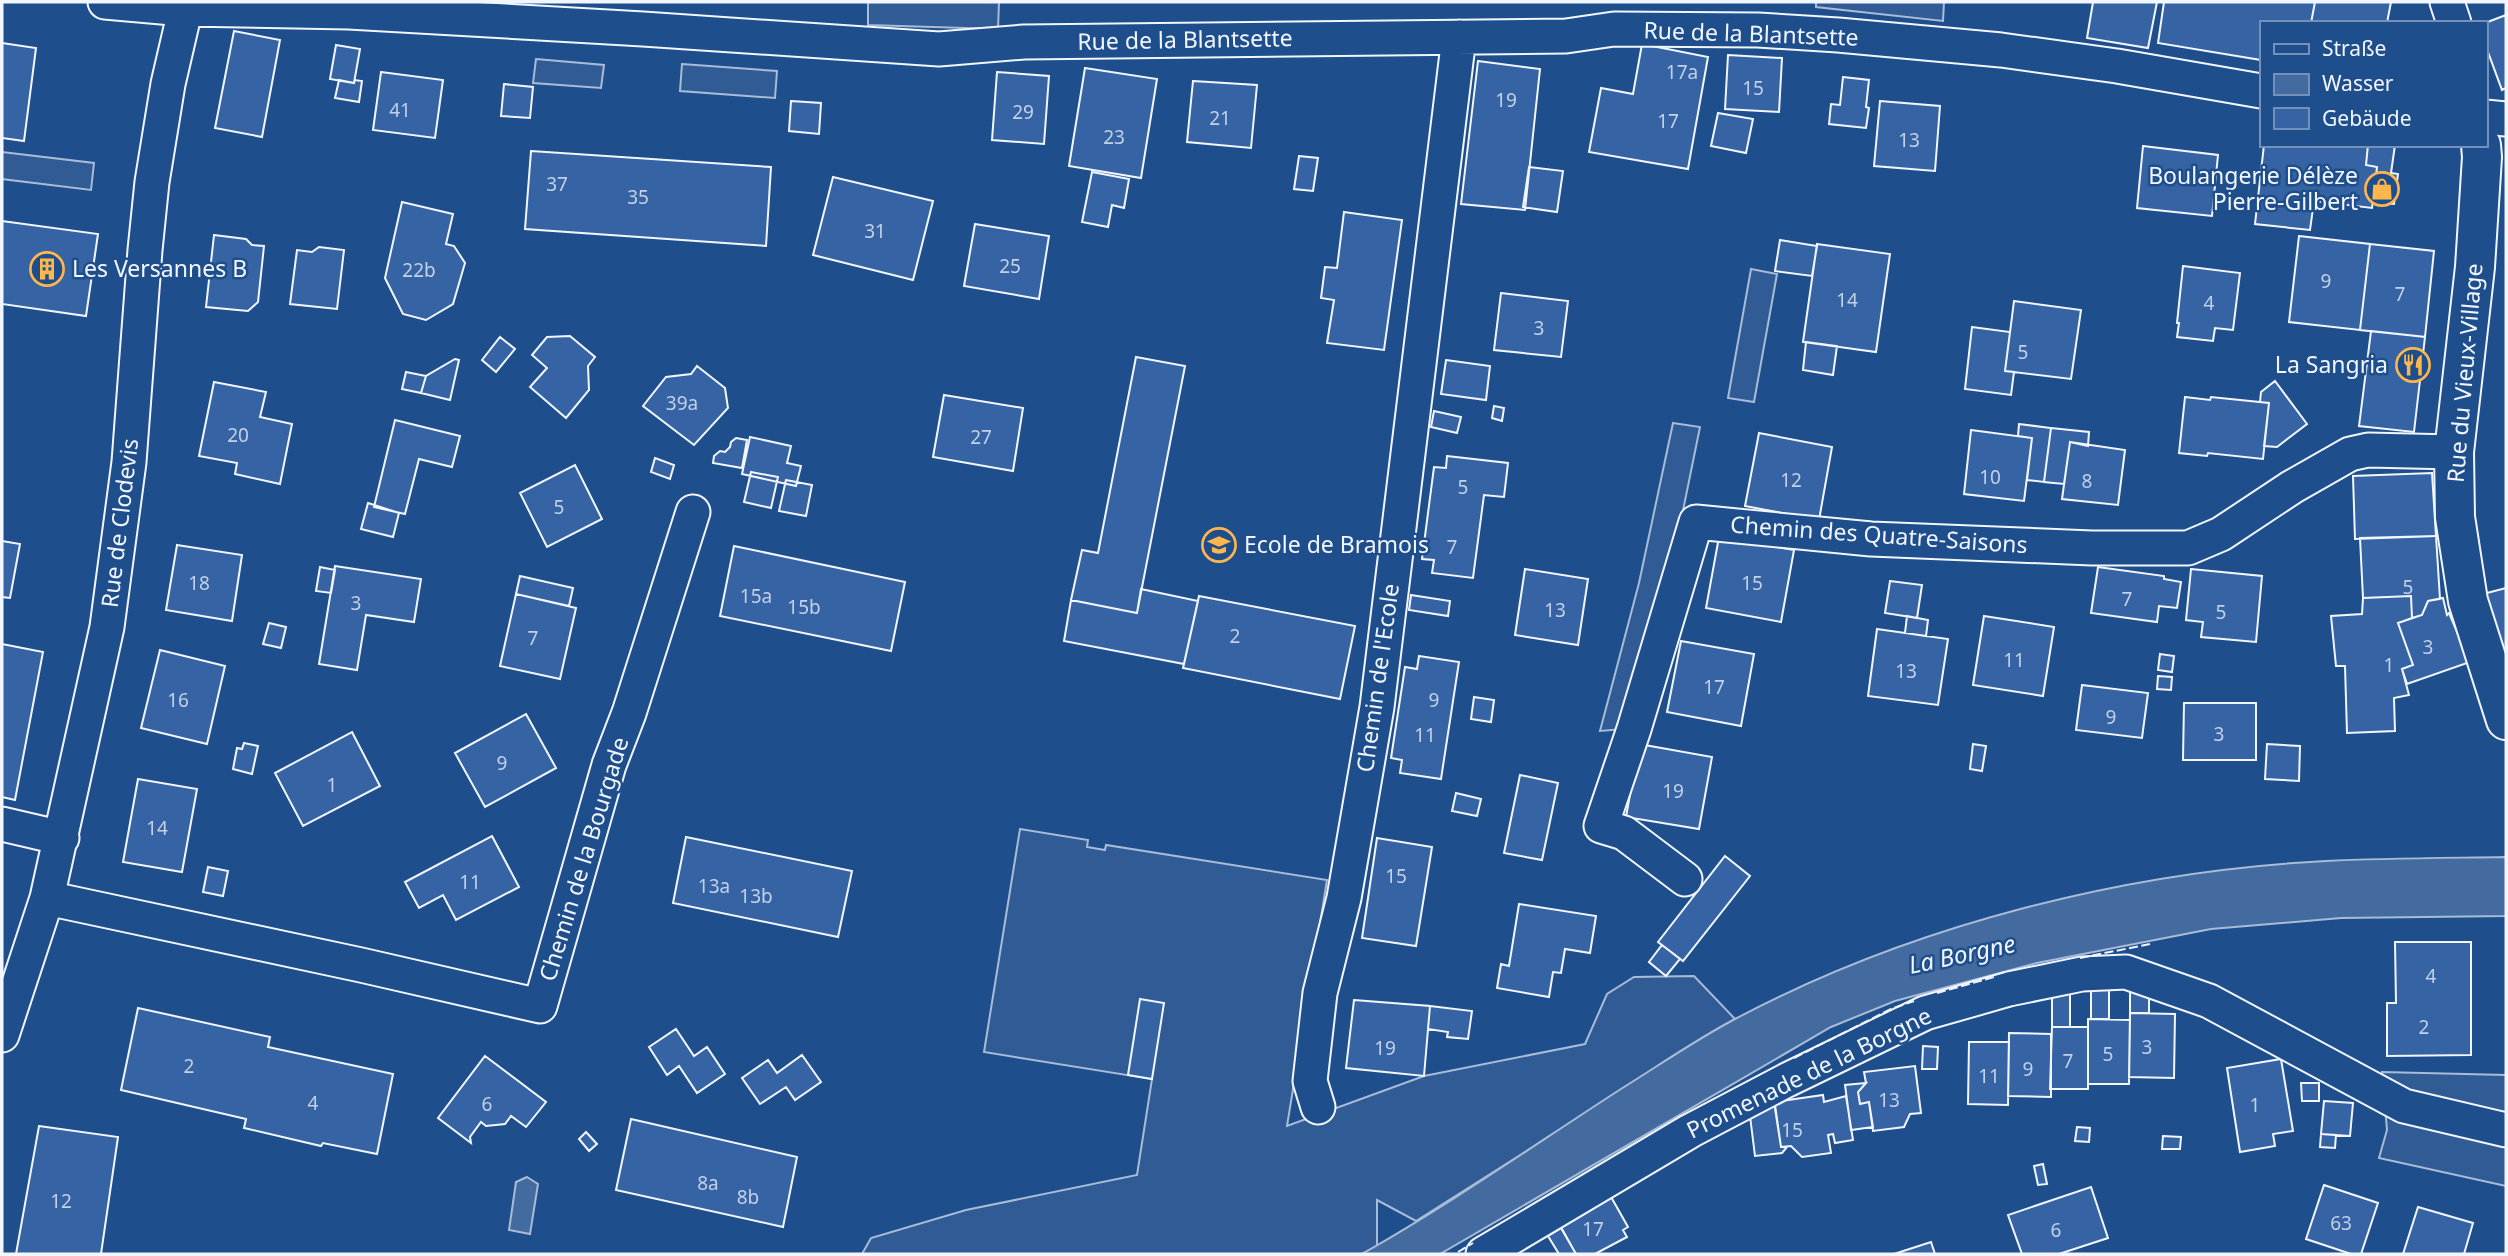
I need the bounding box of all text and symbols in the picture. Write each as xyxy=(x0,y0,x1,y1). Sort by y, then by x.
street label: Rue de la Blantsette xyxy=(1643,13,1859,53)
street label: Rue de la Blantsette xyxy=(1077,21,1293,57)
legend xyxy=(2260,21,2487,147)
text: Straße xyxy=(2322,34,2386,62)
house number: 17a xyxy=(1666,59,1698,85)
text: Wasser xyxy=(2322,69,2394,97)
house number: 15 xyxy=(1742,75,1764,101)
house number: 19 xyxy=(1495,87,1517,113)
house number: 41 xyxy=(389,97,411,123)
house number: 29 xyxy=(1012,99,1034,125)
text: Gebäude xyxy=(2322,104,2412,132)
house number: 21 xyxy=(1209,105,1231,131)
house number: 17 xyxy=(1657,108,1679,134)
house number: 23 xyxy=(1103,124,1125,150)
house number: 13 xyxy=(1898,127,1920,153)
place label: Boulangerie Délèze Pierre-Gilbert xyxy=(2148,159,2358,217)
shop icon: Boulangerie Délèze Pierre-Gilbert xyxy=(2363,170,2401,208)
house number: 37 xyxy=(546,171,568,197)
house number: 35 xyxy=(627,184,649,210)
house number: 31 xyxy=(864,218,886,244)
building icon: Les Versannes B xyxy=(28,250,66,288)
place label: Les Versannes B xyxy=(72,252,247,284)
house number: 25 xyxy=(999,253,1021,279)
house number: 22b xyxy=(402,257,436,283)
street label: Rue du Vieux-Village xyxy=(2438,262,2490,484)
house number: 9 xyxy=(2321,268,2331,294)
house number: 7 xyxy=(2395,281,2405,307)
house number: 14 xyxy=(1836,287,1858,313)
house number: 4 xyxy=(2204,290,2215,316)
house number: 3 xyxy=(1534,315,1544,341)
house number: 5 xyxy=(2018,339,2028,365)
restaurant icon: La Sangria xyxy=(2394,346,2432,384)
place label: La Sangria xyxy=(2275,348,2388,380)
house number: 39a xyxy=(666,390,698,416)
house number: 20 xyxy=(227,422,249,448)
house number: 27 xyxy=(970,424,992,450)
street label: Rue de Clodevis xyxy=(93,436,145,609)
house number: 10 xyxy=(1979,464,2001,490)
house number: 12 xyxy=(1780,467,1802,493)
house number: 8 xyxy=(2082,468,2092,494)
house number: 5 xyxy=(1458,474,1468,500)
house number: 5 xyxy=(554,494,564,520)
street label: Chemin des Quatre-Saisons xyxy=(1729,508,2029,560)
school or university icon: Ecole de Bramois xyxy=(1200,526,1238,564)
place label: Ecole de Bramois xyxy=(1244,528,1429,560)
house number: 7 xyxy=(1447,534,1457,560)
house number: 18 xyxy=(188,570,210,596)
house number: 15 xyxy=(1741,570,1763,596)
house number: 5 xyxy=(2403,574,2413,600)
street label: Chemin de l'Ecole xyxy=(1348,581,1406,774)
house number: 15a xyxy=(740,583,772,609)
house number: 7 xyxy=(2122,586,2132,612)
house number: 3 xyxy=(351,590,361,616)
house number: 15b xyxy=(787,594,821,620)
house number: 13 xyxy=(1544,597,1566,623)
house number: 5 xyxy=(2216,599,2226,625)
house number: 2 xyxy=(1230,623,1240,649)
house number: 7 xyxy=(528,625,538,651)
house number: 3 xyxy=(2423,634,2433,660)
house number: 11 xyxy=(2003,647,2025,673)
house number: 1 xyxy=(2384,652,2394,678)
house number: 13 xyxy=(1895,658,1917,684)
house number: 17 xyxy=(1703,674,1725,700)
house number: 16 xyxy=(167,687,189,713)
house number: 9 xyxy=(1429,687,1439,713)
house number: 9 xyxy=(2106,704,2116,730)
house number: 3 xyxy=(2214,721,2224,747)
house number: 11 xyxy=(1414,722,1436,748)
street label: Chemin de la Bourgade xyxy=(531,733,635,985)
house number: 9 xyxy=(497,750,507,776)
house number: 1 xyxy=(327,772,337,798)
house number: 19 xyxy=(1662,778,1684,804)
house number: 14 xyxy=(146,815,168,841)
house number: 15 xyxy=(1385,863,1407,889)
house number: 11 xyxy=(459,869,481,895)
house number: 13a xyxy=(698,873,730,899)
house number: 13b xyxy=(739,883,773,909)
water label: La Borgne xyxy=(1905,926,2018,981)
house number: 4 xyxy=(2426,963,2437,989)
street label: Promenade de la Borgne xyxy=(1681,999,1936,1145)
house number: 2 xyxy=(2419,1014,2429,1040)
house number: 3 xyxy=(2142,1034,2152,1060)
house number: 19 xyxy=(1374,1035,1396,1061)
house number: 5 xyxy=(2103,1041,2113,1067)
house number: 7 xyxy=(2063,1048,2073,1074)
house number: 2 xyxy=(184,1053,194,1079)
house number: 9 xyxy=(2023,1056,2033,1082)
house number: 11 xyxy=(1978,1063,2000,1089)
house number: 13 xyxy=(1878,1087,1900,1113)
house number: 4 xyxy=(308,1090,319,1116)
house number: 6 xyxy=(482,1091,492,1117)
house number: 1 xyxy=(2250,1092,2260,1118)
house number: 15 xyxy=(1781,1117,1803,1143)
house number: 8a xyxy=(697,1170,719,1196)
house number: 8b xyxy=(737,1184,759,1210)
house number: 12 xyxy=(50,1188,72,1214)
house number: 63 xyxy=(2330,1210,2352,1236)
house number: 17 xyxy=(1582,1216,1604,1242)
house number: 6 xyxy=(2051,1217,2061,1243)

